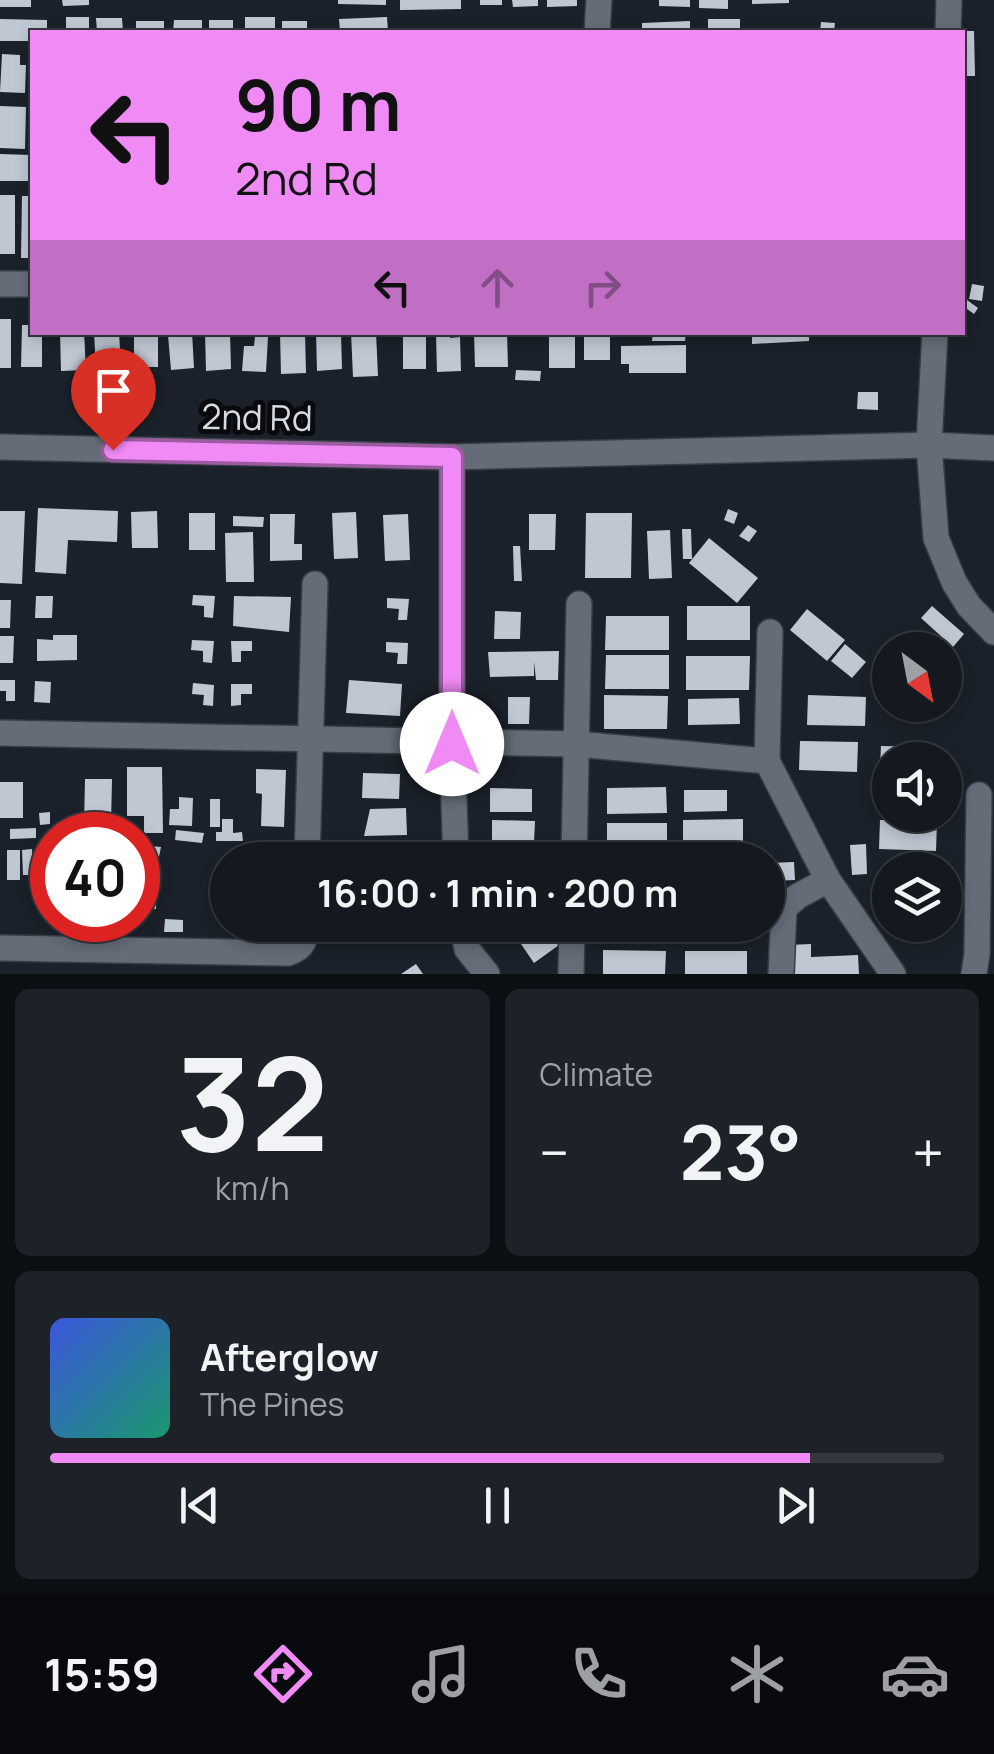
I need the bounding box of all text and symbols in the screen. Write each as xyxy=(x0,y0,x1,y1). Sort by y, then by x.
text: 90 m xyxy=(235,56,402,152)
icon: left xyxy=(70,70,200,200)
text: 2nd Rd xyxy=(235,147,378,209)
icon: left xyxy=(365,260,420,315)
icon: ahead xyxy=(470,260,525,315)
icon: right xyxy=(575,260,630,315)
pin xyxy=(71,348,156,451)
icon: arrive xyxy=(86,363,141,418)
street label: 2nd Rd xyxy=(201,392,313,442)
north arrow xyxy=(872,632,962,722)
map controls xyxy=(872,632,962,942)
position arrow xyxy=(400,692,504,796)
button: sound xyxy=(872,742,962,832)
speed limit sign: 40 xyxy=(30,812,160,942)
button: layers xyxy=(872,852,962,942)
text: 16:00 · 1 min · 200 m xyxy=(317,866,678,918)
text: 32 xyxy=(176,1012,329,1190)
text: Climate xyxy=(540,1052,653,1096)
text: 23° xyxy=(680,1100,802,1203)
text: − xyxy=(540,1114,569,1190)
text: + xyxy=(912,1114,944,1190)
text: km/h xyxy=(215,1166,289,1210)
text: Afterglow xyxy=(200,1330,379,1382)
text: The Pines xyxy=(200,1382,344,1426)
icon: previous xyxy=(172,1478,227,1533)
icon: pause xyxy=(470,1478,525,1533)
icon: next xyxy=(768,1478,823,1533)
icon: directions xyxy=(248,1639,318,1709)
icon: music xyxy=(406,1639,476,1709)
icon: phone xyxy=(564,1639,634,1709)
icon: climate xyxy=(722,1639,792,1709)
icon: car xyxy=(880,1639,950,1709)
text: 15:59 xyxy=(44,1643,160,1705)

